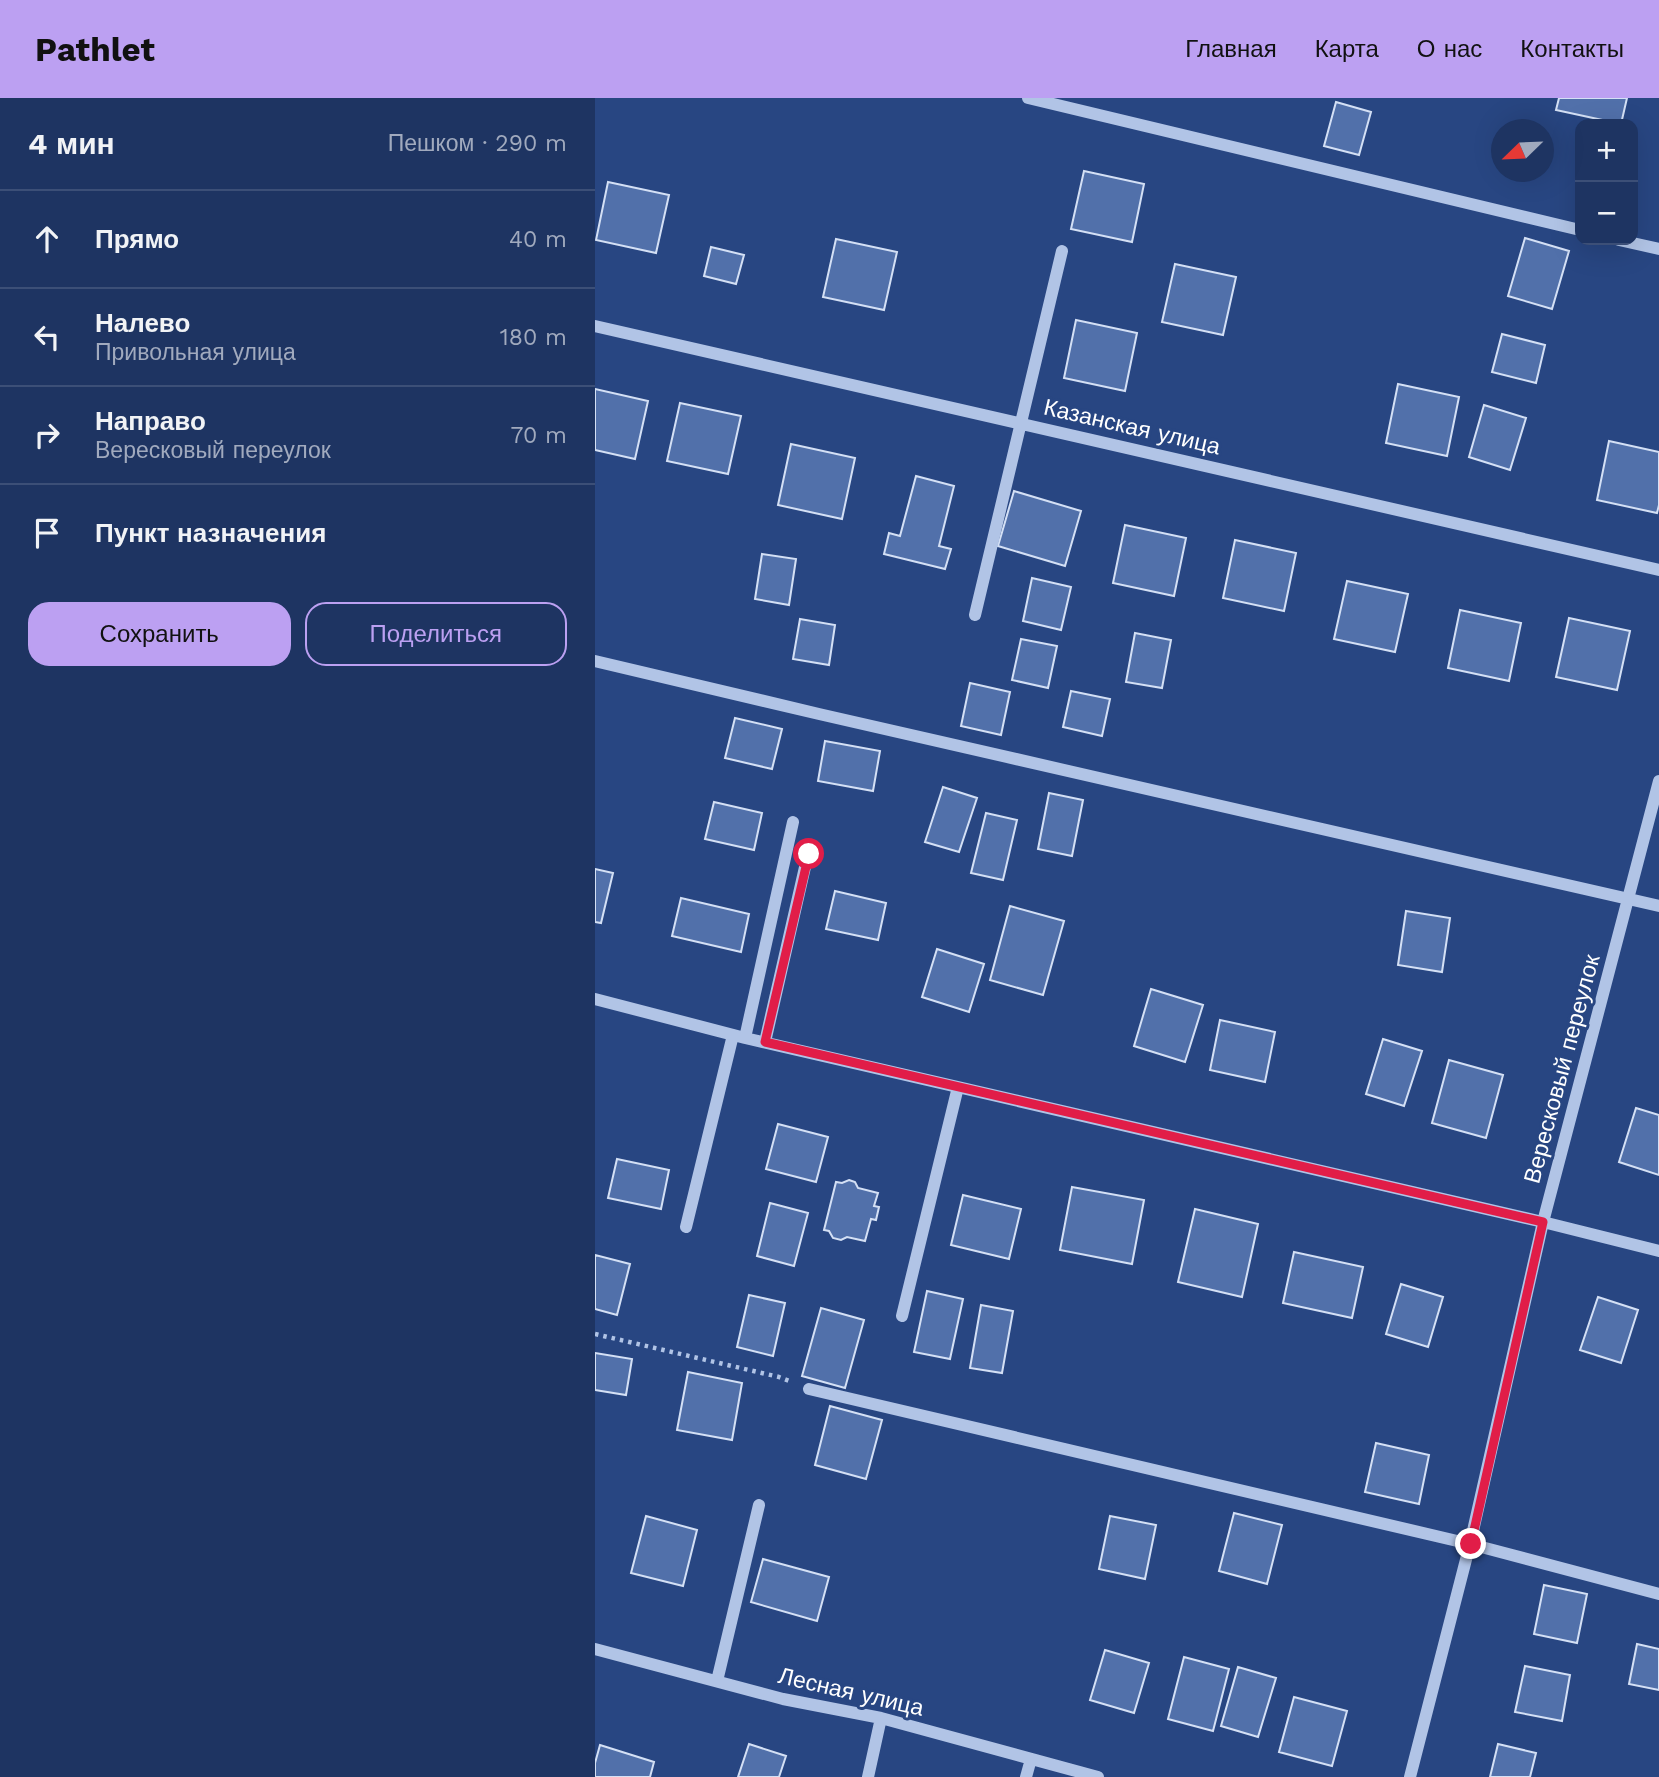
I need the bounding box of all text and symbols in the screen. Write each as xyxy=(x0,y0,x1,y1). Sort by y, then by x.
text: Pathlet xyxy=(35,30,155,69)
text: Главная xyxy=(1185,35,1277,63)
text: Карта xyxy=(1315,35,1379,63)
text: О нас xyxy=(1417,35,1482,63)
text: Контакты xyxy=(1520,35,1624,63)
north arrow xyxy=(1491,119,1554,182)
map controls xyxy=(1575,119,1638,245)
button: + xyxy=(1575,119,1638,182)
text: 4 мин xyxy=(28,126,115,161)
text: Пешком · 290 m xyxy=(388,130,567,157)
button: − xyxy=(1575,182,1638,245)
icon: ahead xyxy=(28,220,66,258)
text: Прямо xyxy=(95,224,179,254)
text: 40 m xyxy=(509,226,567,253)
text: Налево xyxy=(95,308,190,338)
icon: left xyxy=(28,318,66,356)
text: 180 m xyxy=(500,324,567,351)
text: Привольная улица xyxy=(95,339,296,366)
street label: Казанская улица xyxy=(1041,394,1223,460)
text: Направо xyxy=(95,406,206,436)
icon: right xyxy=(28,416,66,454)
text: 70 m xyxy=(510,422,567,449)
text: Вересковый переулок xyxy=(95,437,331,464)
icon: arrive xyxy=(28,514,66,552)
text: Пункт назначения xyxy=(95,518,326,548)
button: Сохранить xyxy=(28,602,291,666)
button: Поделиться xyxy=(305,602,567,666)
route start xyxy=(793,838,824,869)
street label: Вересковый переулок xyxy=(1518,951,1606,1186)
route end xyxy=(1455,1528,1486,1559)
street label: Лесная улица xyxy=(776,1662,927,1722)

